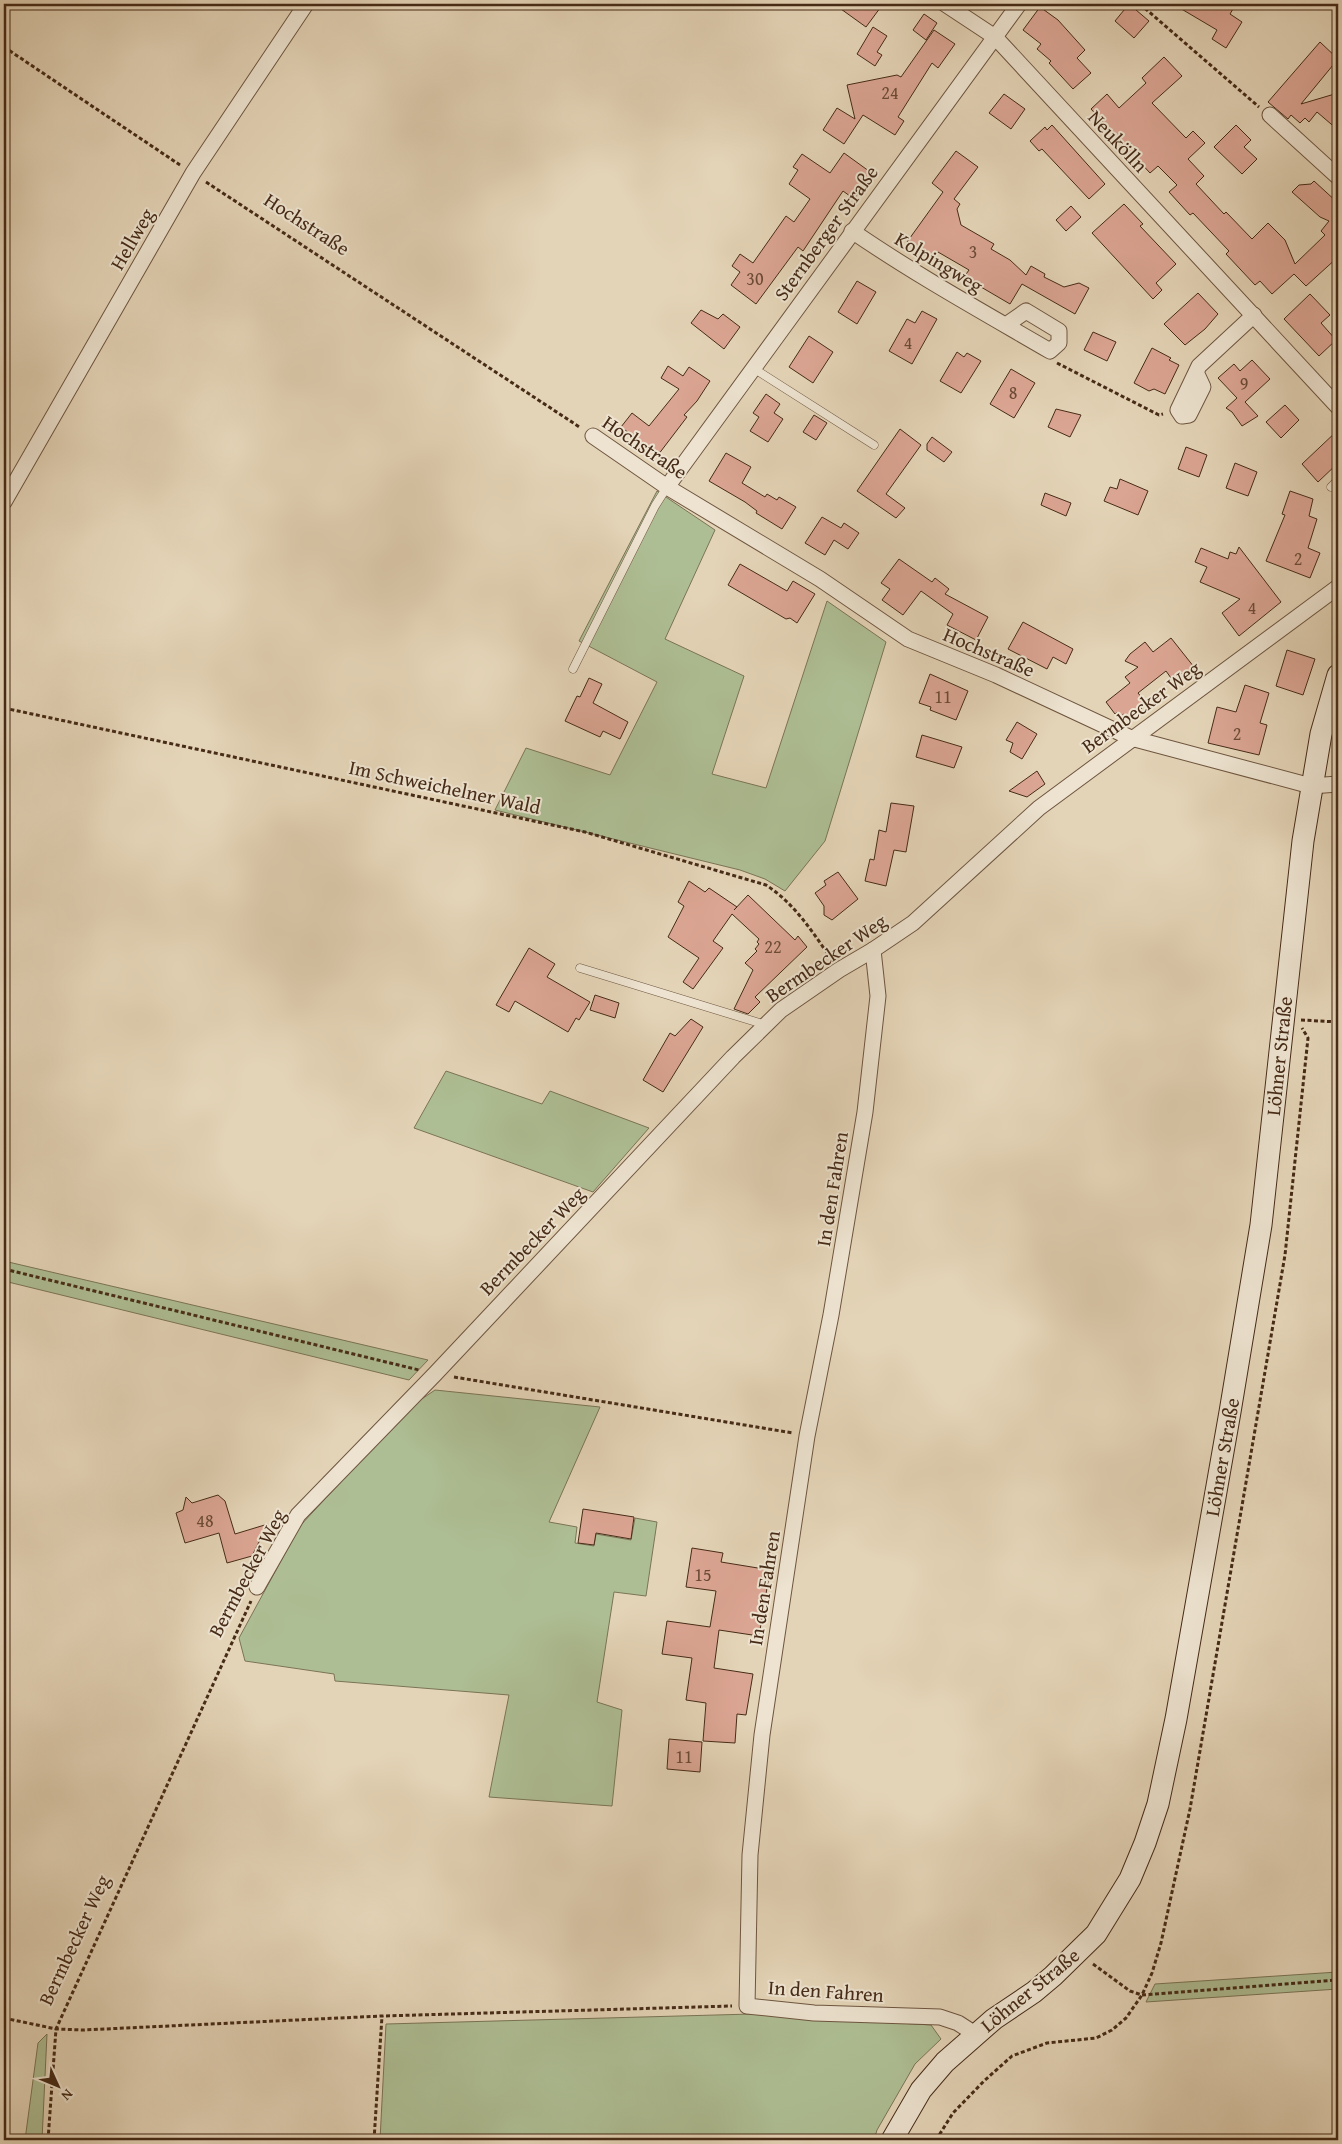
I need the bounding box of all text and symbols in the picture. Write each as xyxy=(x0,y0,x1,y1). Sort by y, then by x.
house number: 24 xyxy=(881,79,899,106)
street label: Neukölln xyxy=(1082,103,1155,178)
street label: Sternberger Straße xyxy=(767,159,885,306)
street label: Hochstraße xyxy=(259,185,356,262)
street label: Hellweg xyxy=(102,202,161,275)
street label: Kolpingweg xyxy=(890,224,989,299)
house number: 3 xyxy=(969,238,977,265)
house number: 30 xyxy=(746,265,764,292)
house number: 4 xyxy=(904,329,912,356)
house number: 9 xyxy=(1240,370,1248,397)
house number: 8 xyxy=(1009,379,1017,406)
street label: Hochstraße xyxy=(597,407,694,486)
house number: 2 xyxy=(1294,545,1302,572)
house number: 4 xyxy=(1248,594,1256,621)
street label: Hochstraße xyxy=(939,619,1039,684)
street label: Bermbecker Weg xyxy=(1075,653,1206,760)
house number: 11 xyxy=(934,683,952,710)
house number: 2 xyxy=(1233,720,1241,747)
street label: Im Schweichelner Wald xyxy=(347,752,544,821)
street label: Bermbecker Weg xyxy=(759,906,892,1009)
house number: 22 xyxy=(764,933,782,960)
street label: Löhner Straße xyxy=(1258,995,1299,1117)
street label: In den Fahren xyxy=(808,1130,855,1248)
street label: Bermbecker Weg xyxy=(472,1180,591,1301)
street label: Löhner Straße xyxy=(1197,1395,1246,1518)
street label: Bermbecker Weg xyxy=(201,1504,292,1642)
house number: 48 xyxy=(196,1507,214,1534)
street label: In den Fahren xyxy=(740,1529,787,1647)
house number: 15 xyxy=(694,1561,712,1588)
house number: 11 xyxy=(675,1743,693,1770)
street label: Bermbecker Weg xyxy=(31,1870,116,2010)
street label: Löhner Straße xyxy=(974,1941,1085,2039)
street label: In den Fahren xyxy=(767,1972,885,2009)
north arrow xyxy=(32,2062,82,2112)
text: N xyxy=(56,2085,78,2106)

